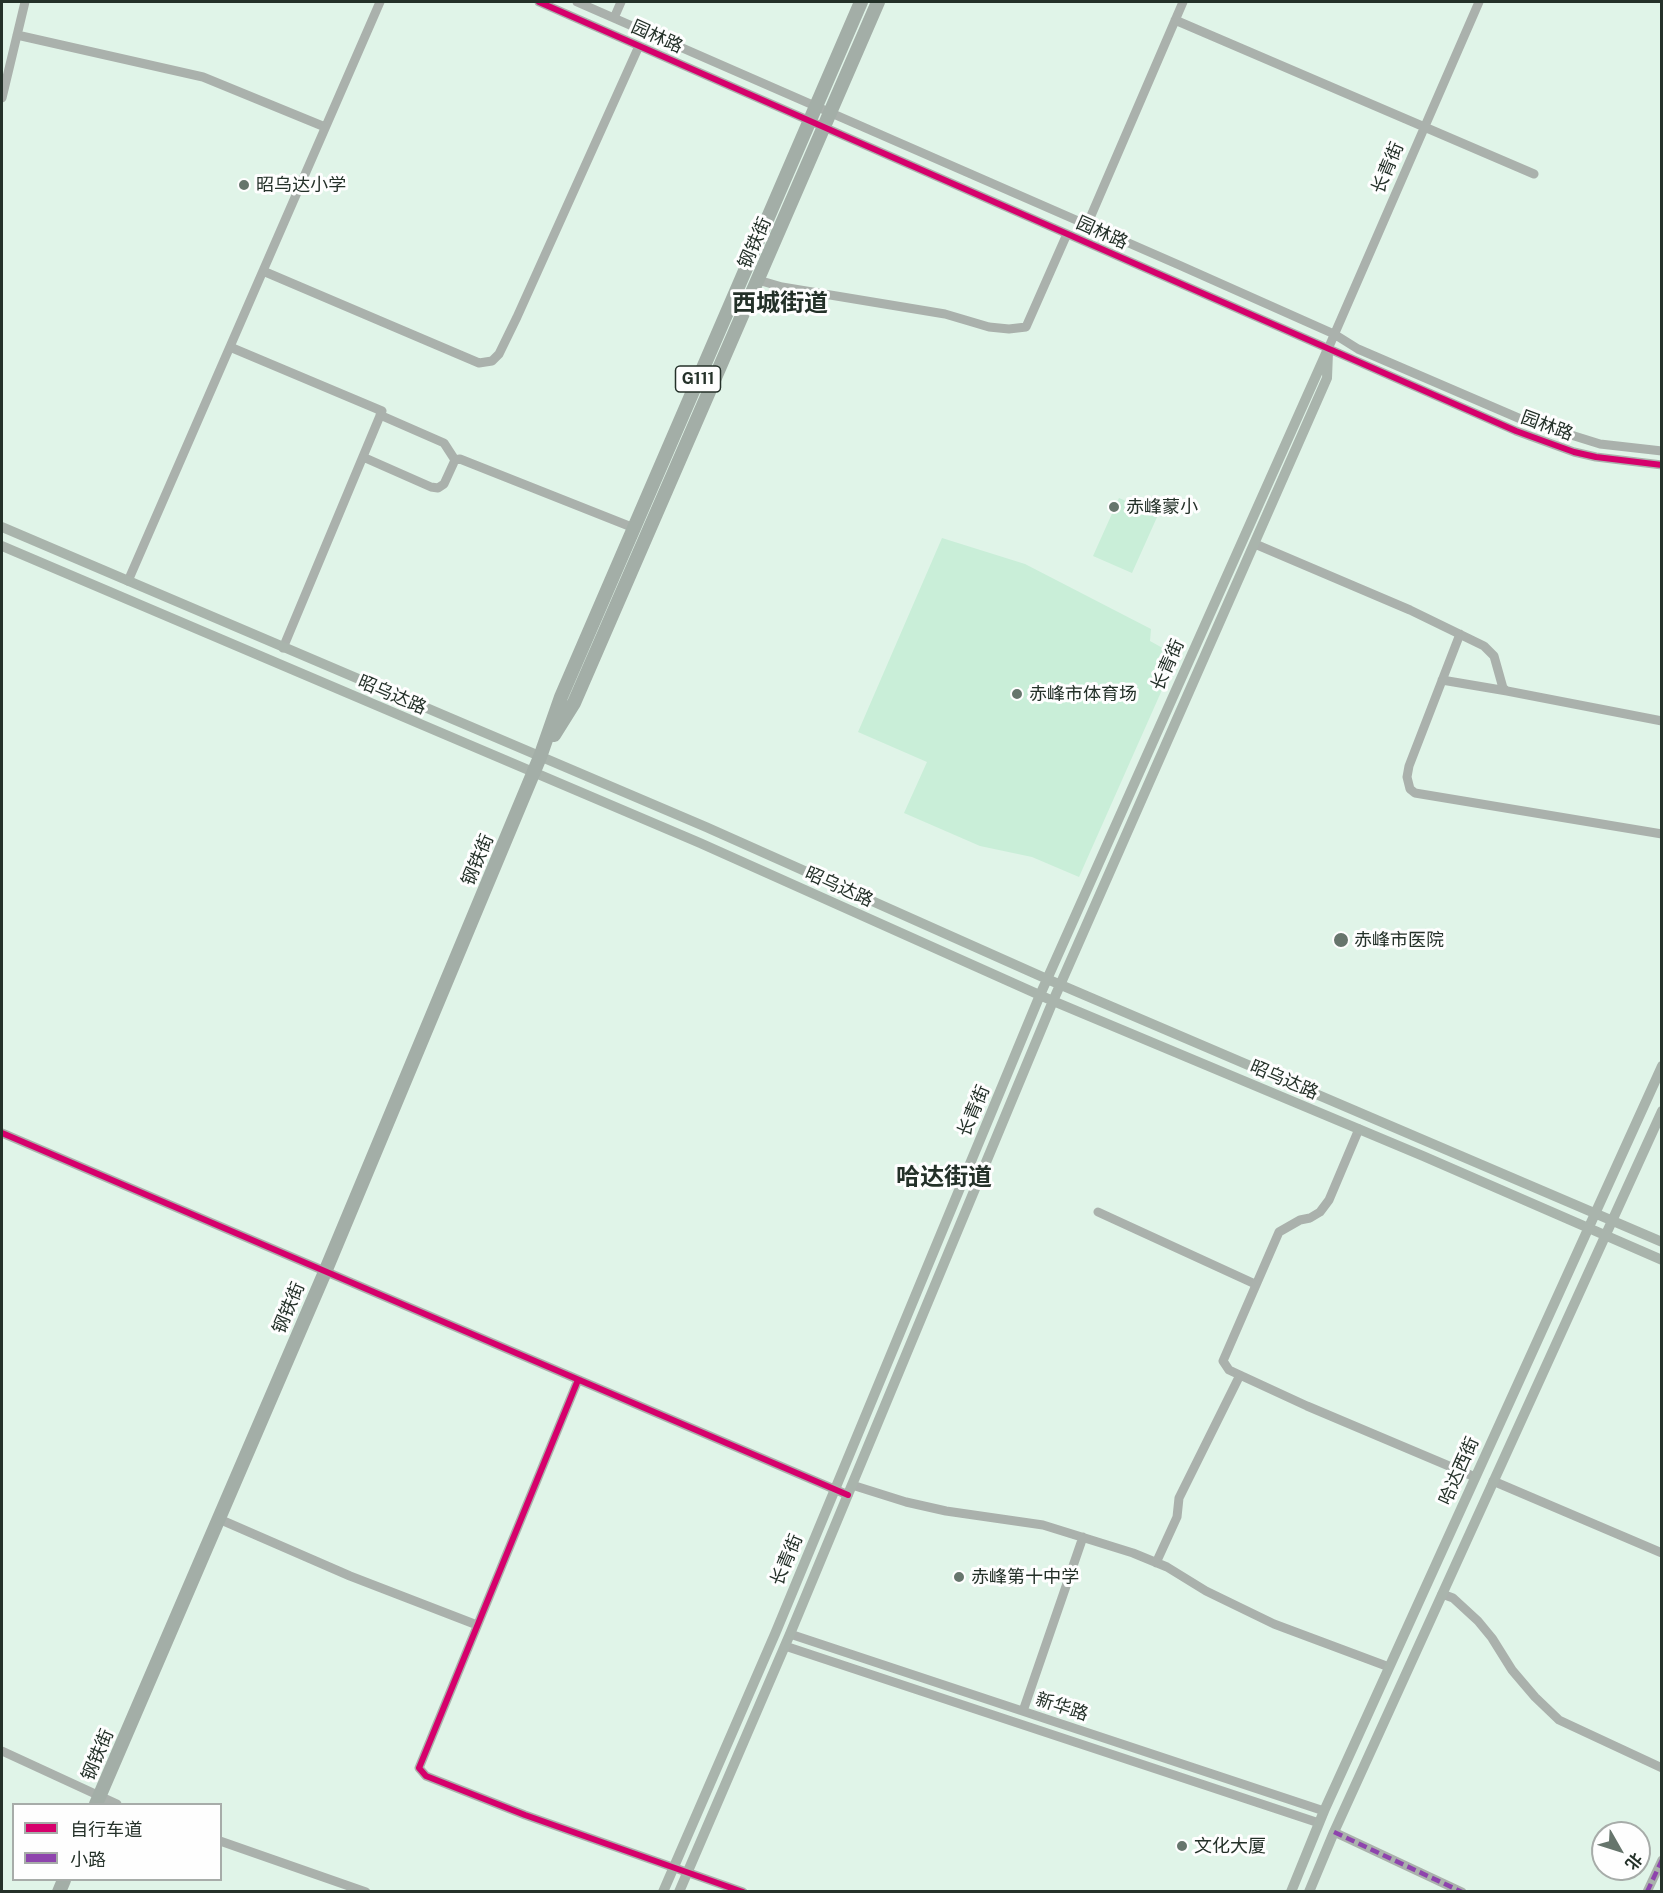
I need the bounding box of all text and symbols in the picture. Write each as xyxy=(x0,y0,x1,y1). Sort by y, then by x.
street label: 园林路 xyxy=(628,16,686,58)
street label: 长青街 xyxy=(1368,139,1408,197)
place label: 昭乌达小学 xyxy=(256,174,346,196)
marker: 昭乌达小学 xyxy=(237,178,251,192)
street label: 园林路 xyxy=(1073,212,1131,254)
street label: 钢铁街 xyxy=(734,214,776,272)
district label: 西城街道 xyxy=(732,290,828,318)
road number: G111 xyxy=(676,366,720,392)
street label: 园林路 xyxy=(1518,407,1576,445)
place label: 赤峰蒙小 xyxy=(1126,496,1198,518)
marker: 赤峰蒙小 xyxy=(1107,500,1121,514)
street label: 长青街 xyxy=(1147,636,1189,694)
street label: 昭乌达路 xyxy=(355,671,429,719)
place label: 赤峰市体育场 xyxy=(1029,683,1137,705)
marker: 赤峰市体育场 xyxy=(1010,687,1024,701)
street label: 钢铁街 xyxy=(458,831,498,889)
street label: 昭乌达路 xyxy=(802,862,876,912)
place label: 赤峰市医院 xyxy=(1354,929,1444,951)
marker: 赤峰市医院 xyxy=(1332,931,1350,949)
street label: 昭乌达路 xyxy=(1247,1056,1321,1104)
street label: 长青街 xyxy=(954,1082,994,1140)
district label: 哈达街道 xyxy=(896,1164,992,1192)
street label: 钢铁街 xyxy=(269,1279,309,1337)
street label: 哈达西街 xyxy=(1434,1434,1484,1508)
street label: 长青街 xyxy=(767,1531,807,1589)
place label: 赤峰第十中学 xyxy=(971,1566,1079,1588)
marker: 赤峰第十中学 xyxy=(952,1570,966,1584)
street label: 新华路 xyxy=(1033,1688,1091,1726)
street label: 钢铁街 xyxy=(78,1726,118,1784)
legend xyxy=(12,1803,222,1881)
text: 自行车道 xyxy=(70,1819,142,1840)
north arrow xyxy=(1591,1821,1651,1881)
place label: 文化大厦 xyxy=(1194,1835,1266,1857)
marker: 文化大厦 xyxy=(1175,1839,1189,1853)
text: 小路 xyxy=(70,1849,106,1870)
text: 北 xyxy=(1621,1849,1646,1874)

